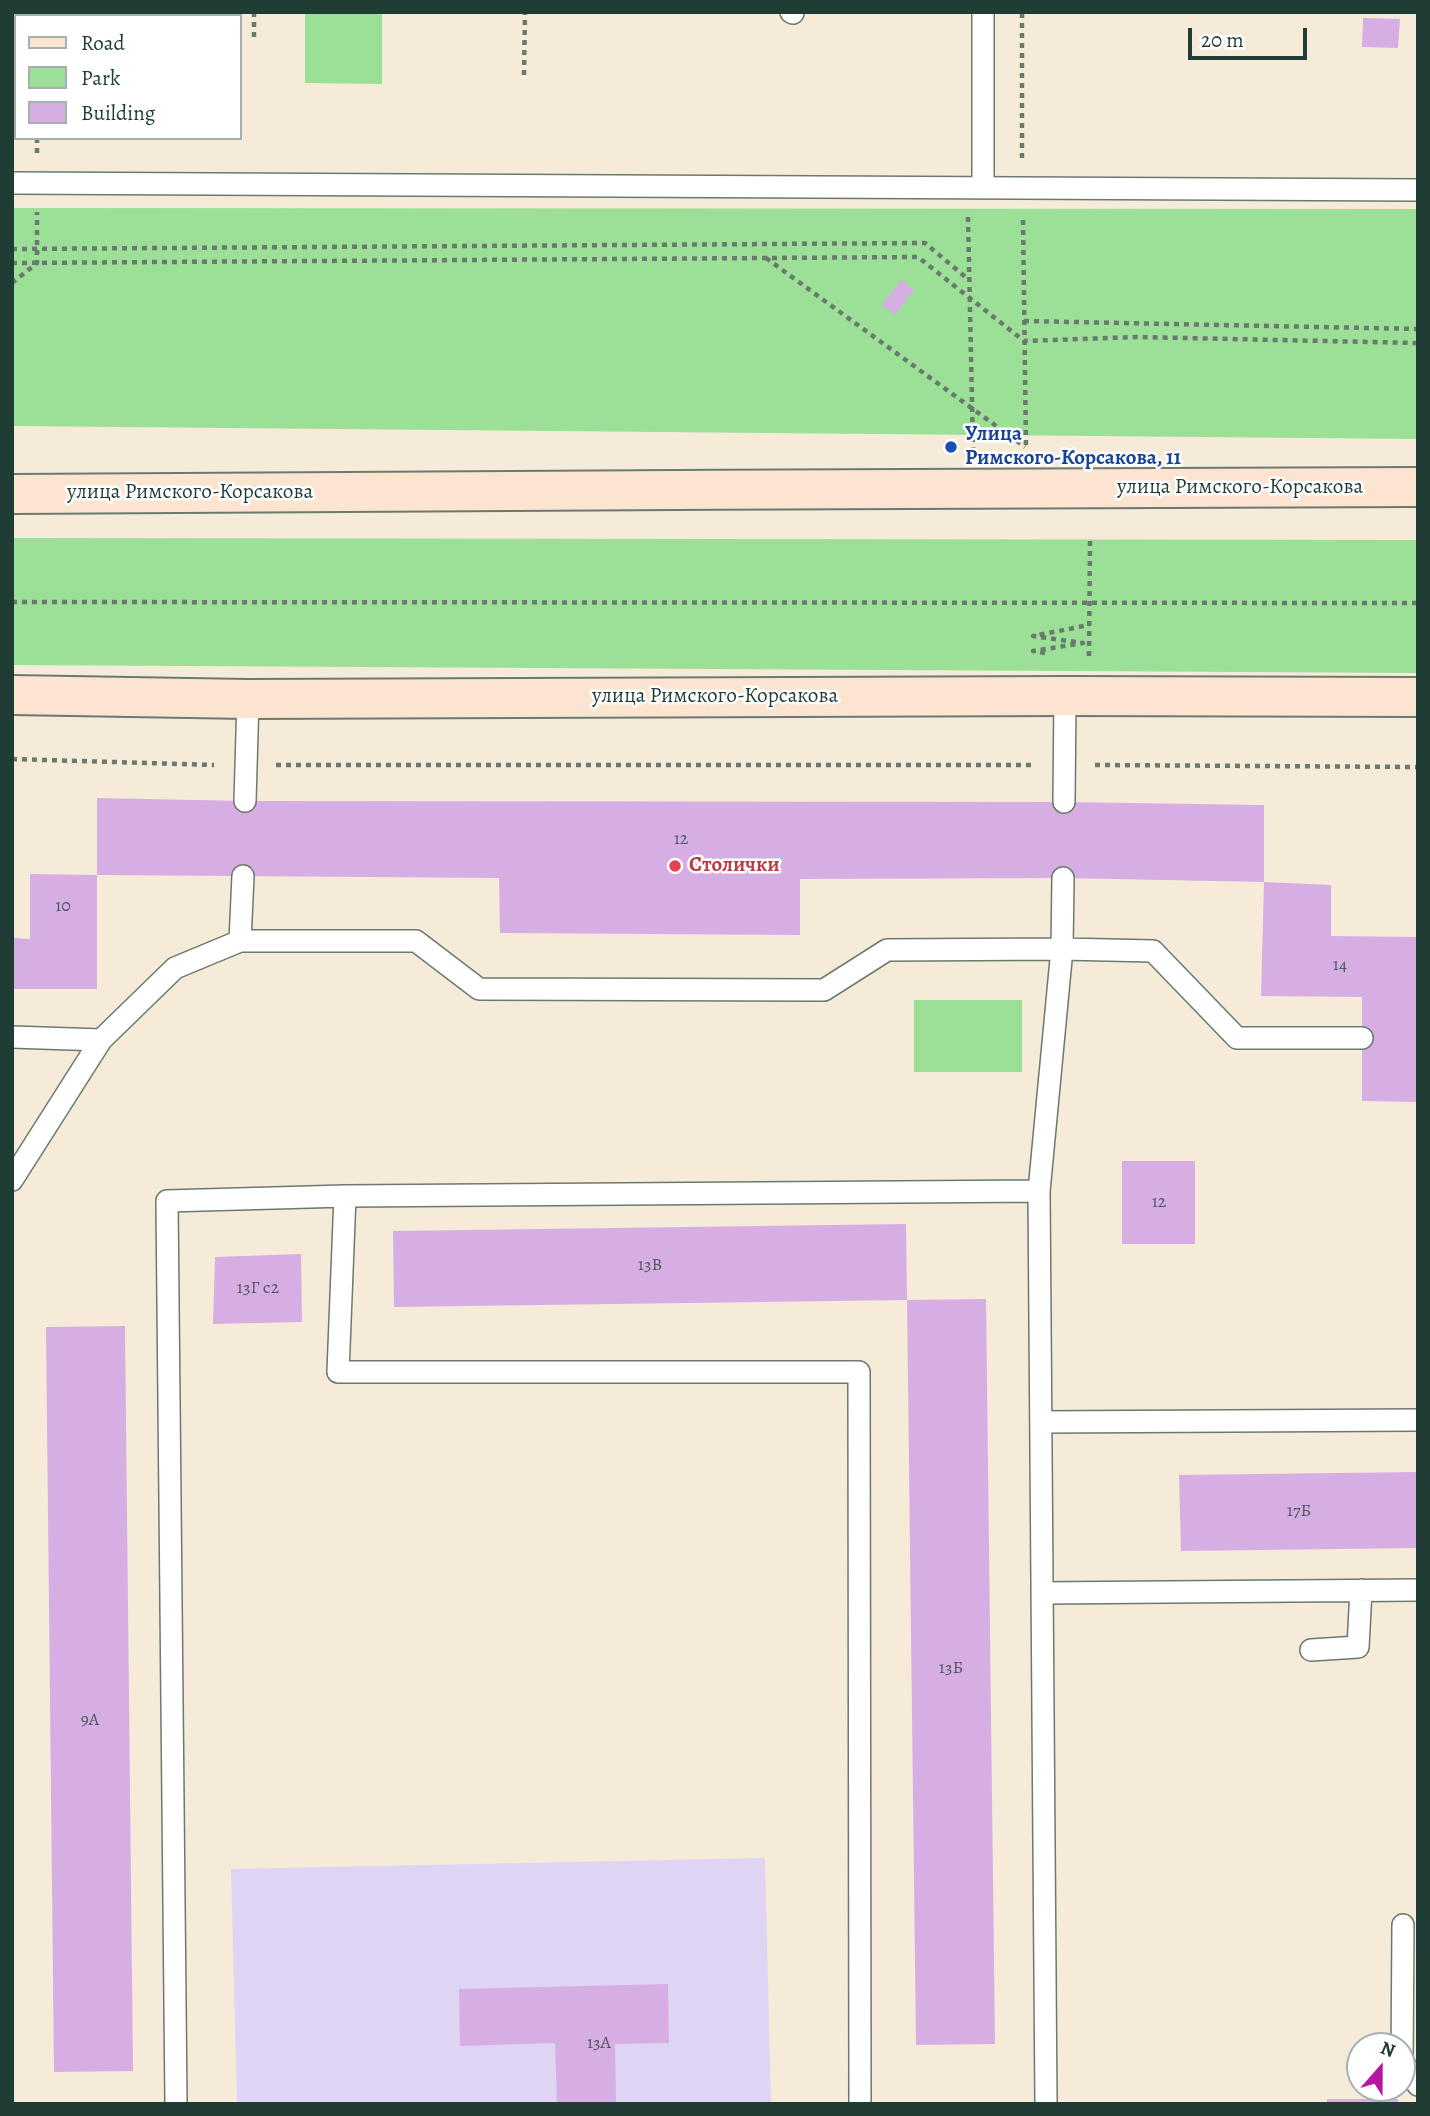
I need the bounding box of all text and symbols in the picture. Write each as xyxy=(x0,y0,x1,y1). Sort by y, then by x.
legend xyxy=(14,14,242,140)
scale bar xyxy=(1192,14,1311,58)
text: 20 m xyxy=(1201,26,1244,54)
text: Road xyxy=(81,29,125,57)
text: Park xyxy=(81,64,120,92)
text: Building xyxy=(81,99,155,127)
place label: Улица Римского-Корсакова, 11 xyxy=(965,422,1181,472)
marker: Улица Римского-Корсакова, 11 xyxy=(943,439,959,455)
street label: улица Римского-Корсакова xyxy=(1117,475,1363,501)
street label: улица Римского-Корсакова xyxy=(67,480,313,506)
street label: улица Римского-Корсакова xyxy=(592,684,838,710)
house number: 12 xyxy=(674,829,688,851)
place label: Столички xyxy=(689,853,780,879)
marker: Столички xyxy=(667,858,683,874)
house number: 10 xyxy=(55,896,71,918)
house number: 14 xyxy=(1333,955,1347,977)
house number: 12 xyxy=(1152,1192,1166,1214)
house number: 13В xyxy=(638,1255,662,1277)
house number: 13Г с2 xyxy=(237,1278,279,1300)
house number: 17Б xyxy=(1287,1501,1311,1523)
house number: 13Б xyxy=(939,1658,963,1680)
house number: 9А xyxy=(81,1710,99,1732)
north arrow xyxy=(1346,2032,1416,2102)
house number: 13А xyxy=(587,2033,611,2055)
text: N xyxy=(1377,2035,1399,2064)

